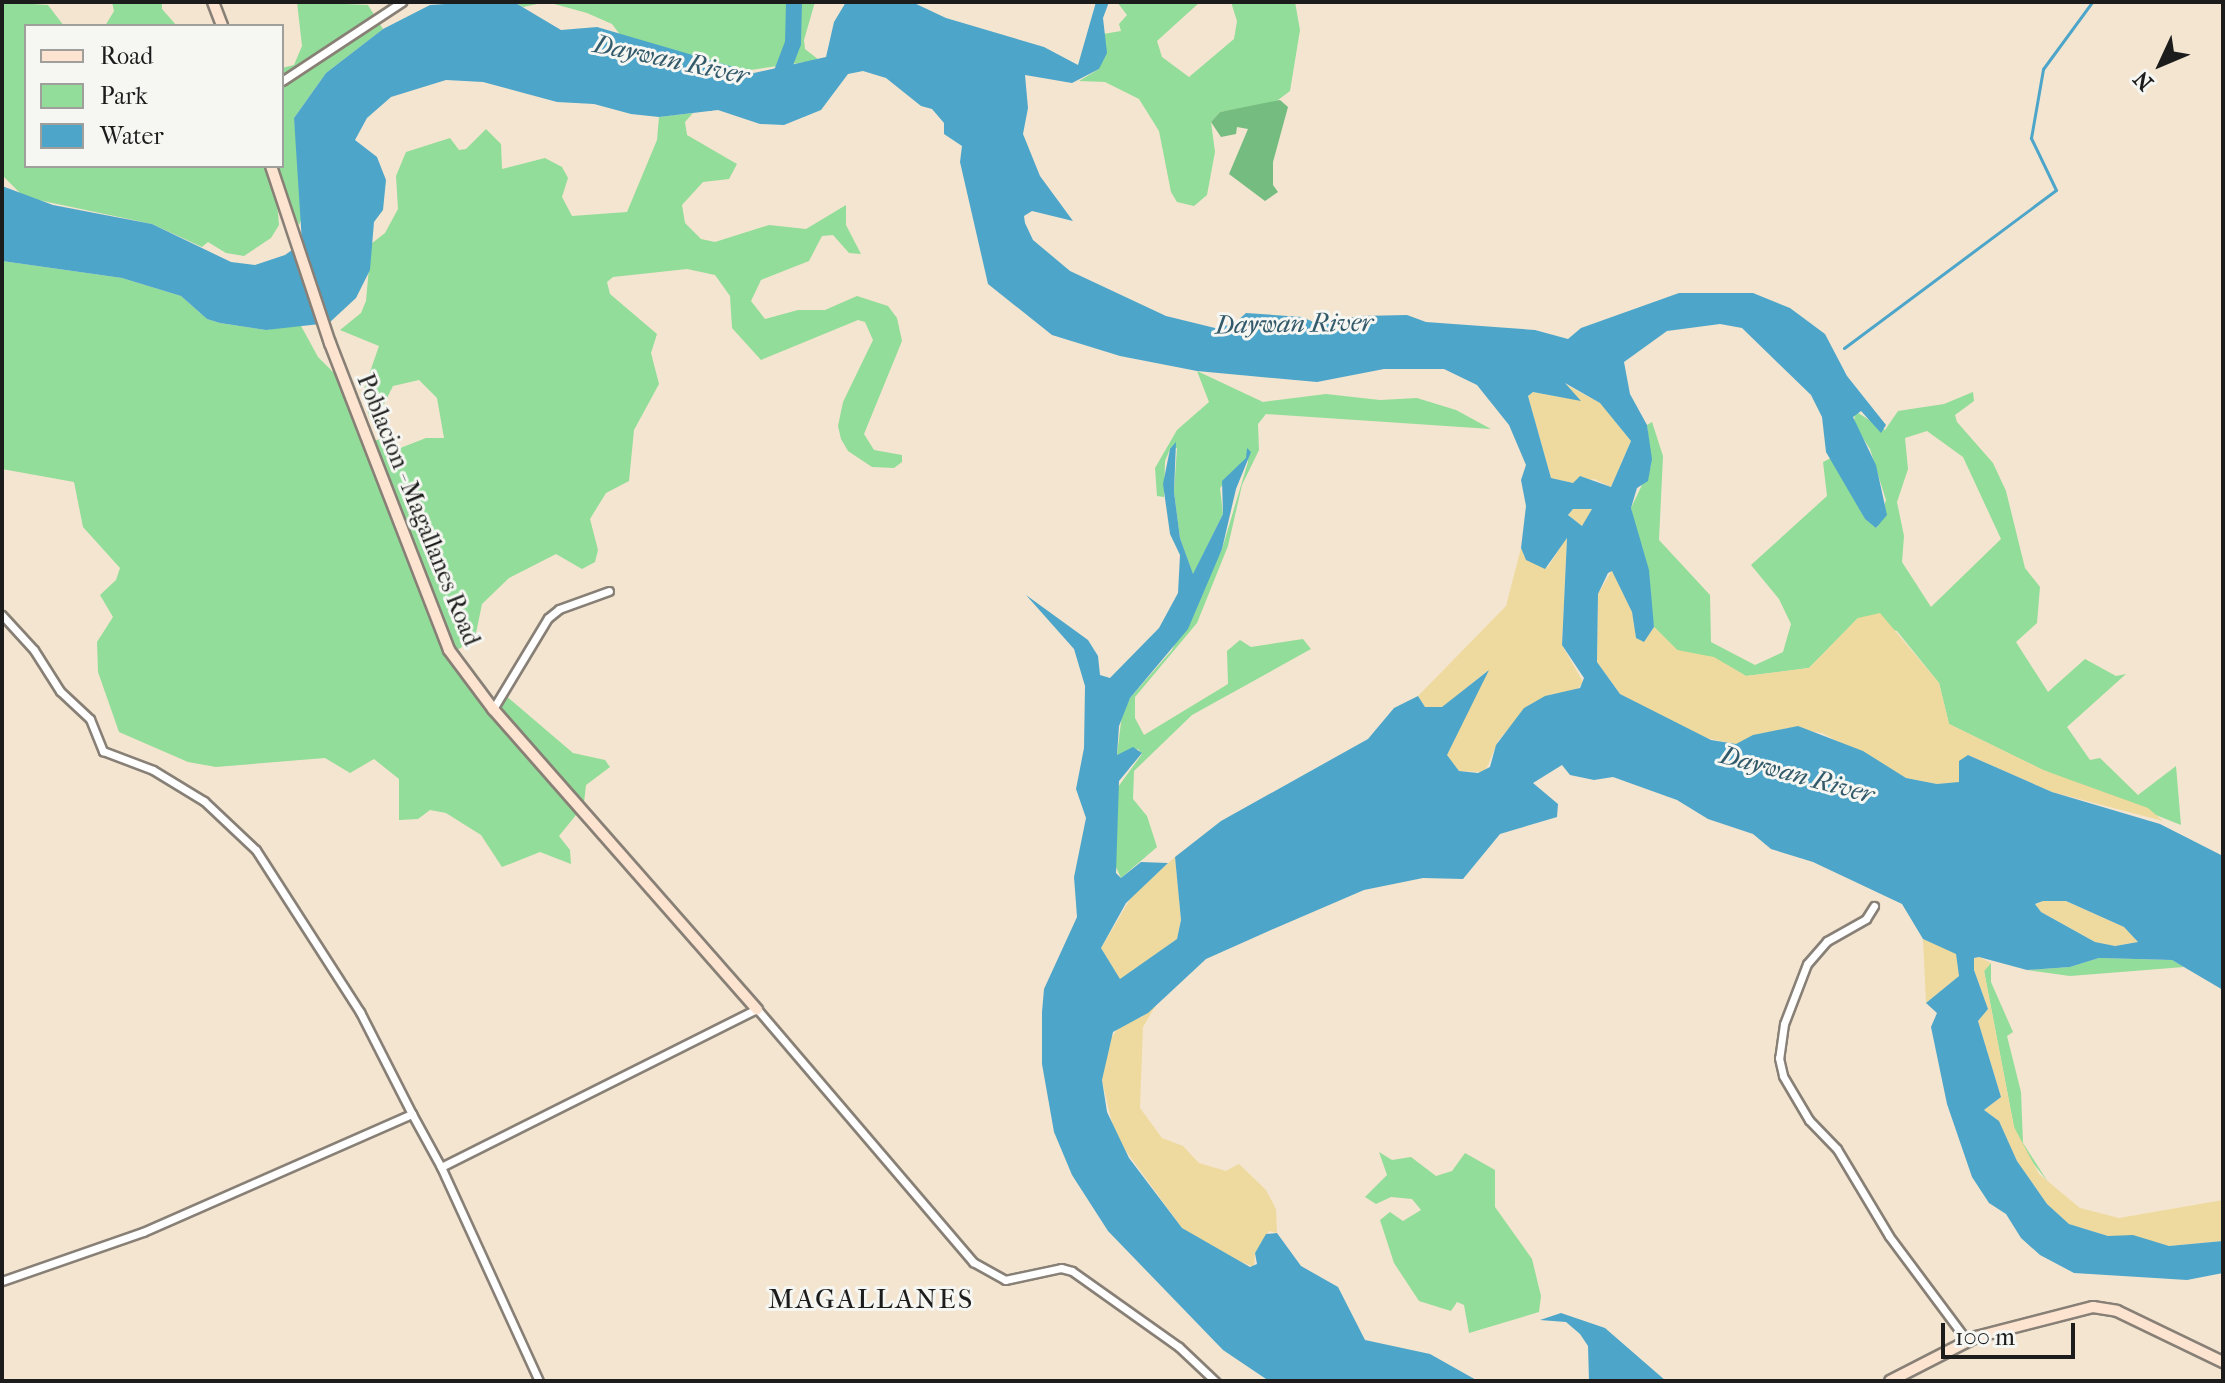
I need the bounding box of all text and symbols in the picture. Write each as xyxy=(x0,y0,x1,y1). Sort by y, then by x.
legend xyxy=(24,24,284,168)
north arrow xyxy=(2121,24,2201,104)
water label: Daywan River xyxy=(591,28,751,92)
text: Road xyxy=(100,42,153,70)
text: N xyxy=(2129,66,2159,96)
text: Park xyxy=(100,82,148,110)
text: Water xyxy=(100,122,164,150)
water label: Daywan River xyxy=(1215,307,1373,341)
street label: Poblacion - Magallanes Road xyxy=(350,370,486,650)
water label: Daywan River xyxy=(1717,740,1877,810)
district label: MAGALLANES xyxy=(768,1282,974,1316)
scale bar xyxy=(1945,1307,2079,1357)
text: 100 m xyxy=(1955,1323,2015,1351)

